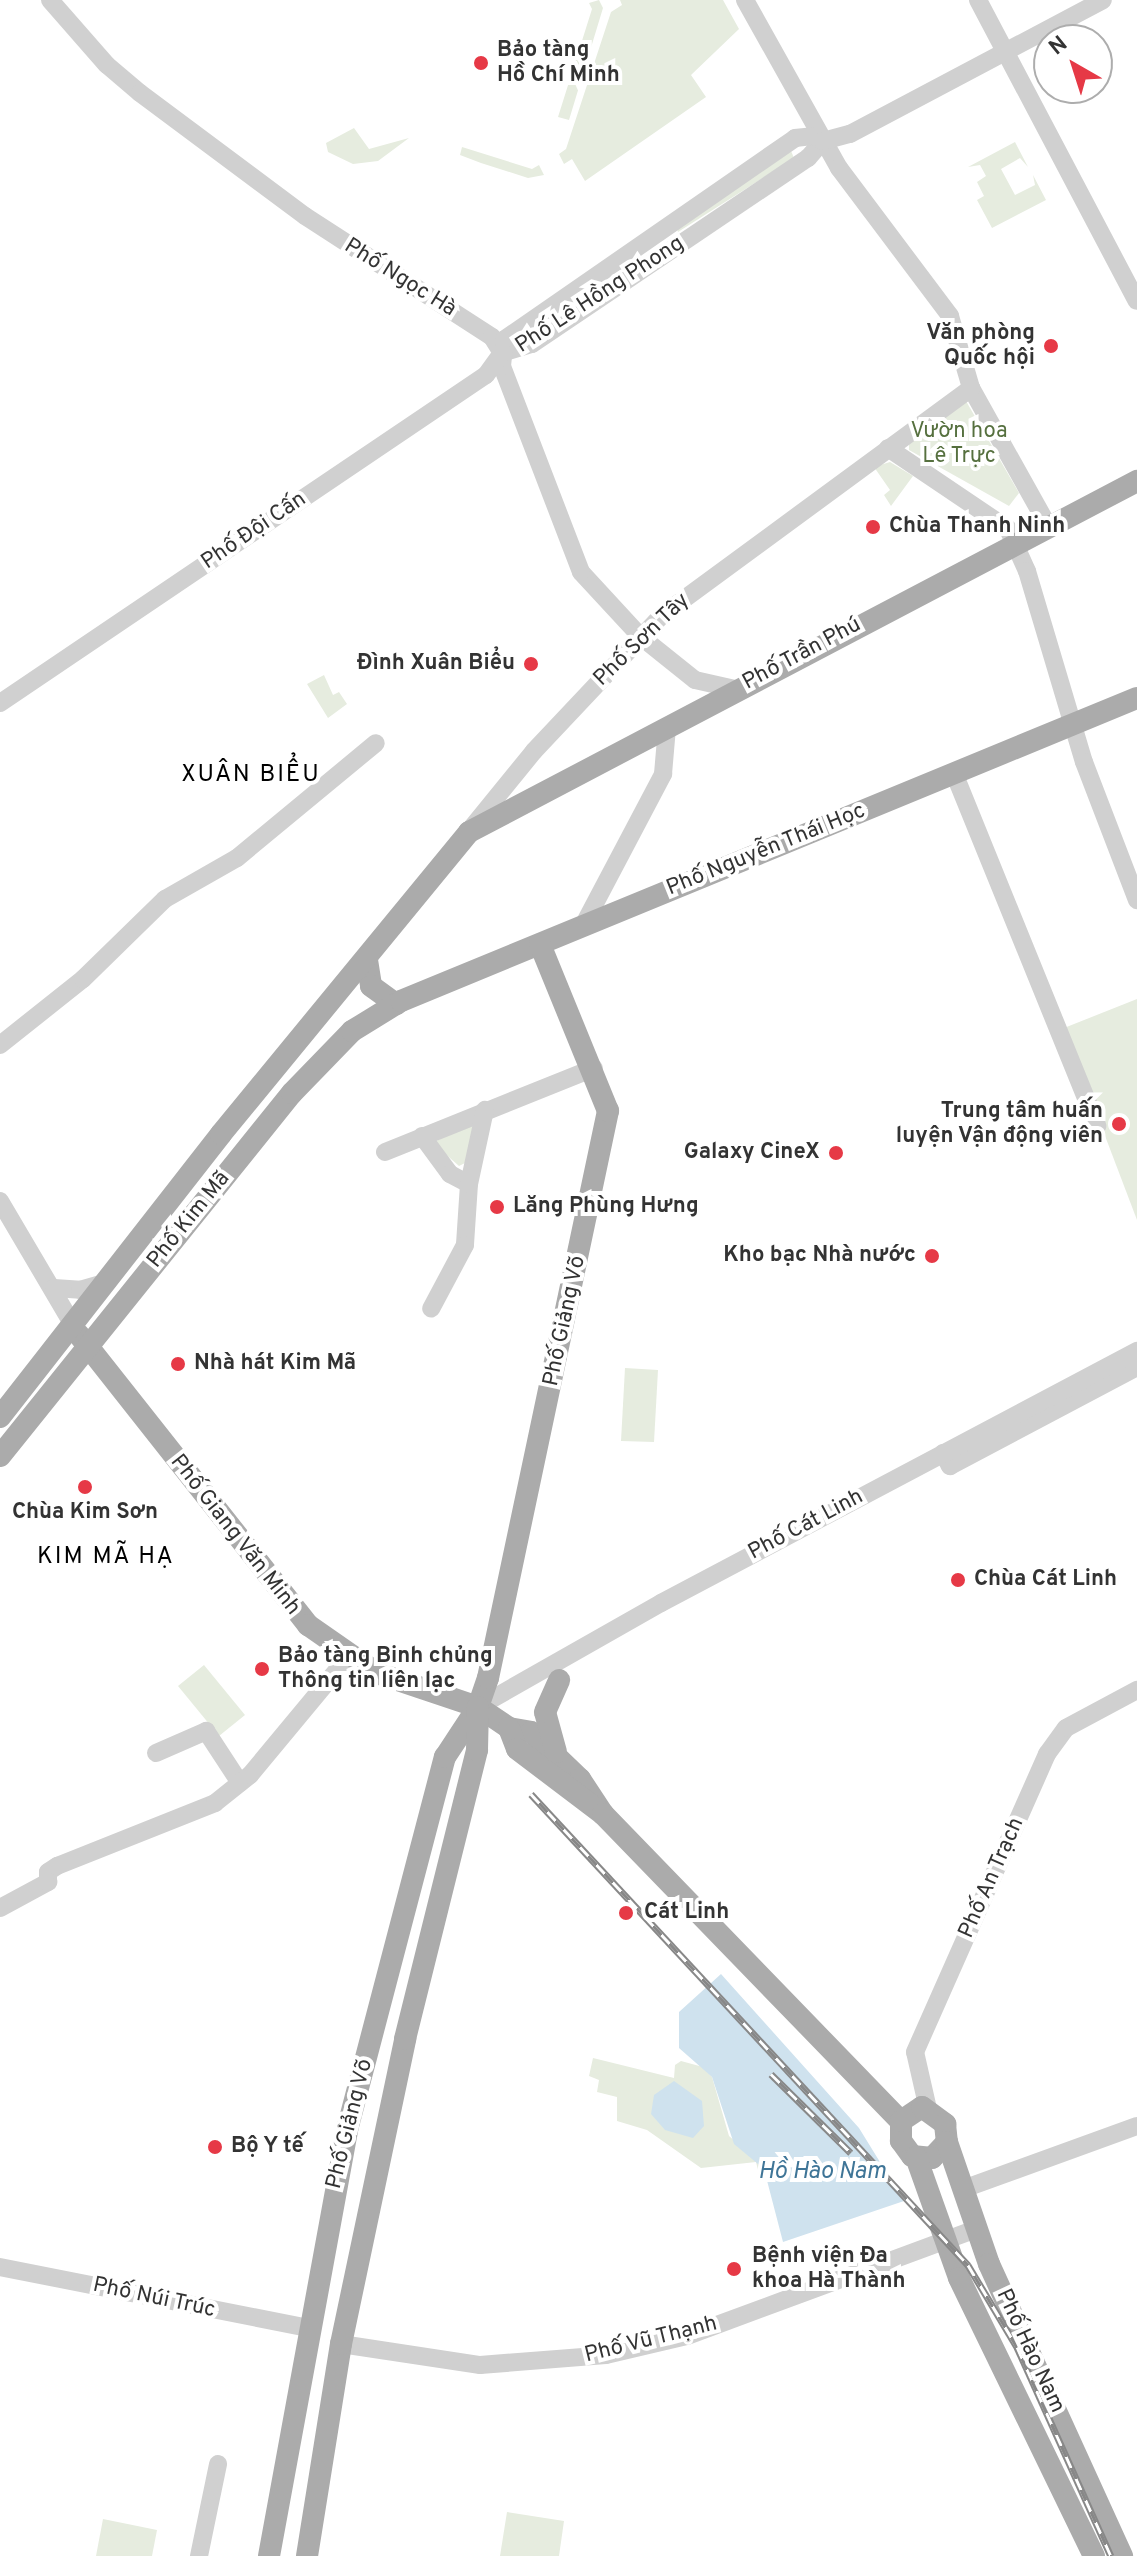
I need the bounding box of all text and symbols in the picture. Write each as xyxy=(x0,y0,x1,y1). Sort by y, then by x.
north arrow xyxy=(1033,24,1113,104)
text: N xyxy=(1044,31,1073,62)
place label: Bảo tàng Hồ Chí Minh xyxy=(497,37,620,88)
marker: Bảo tàng Hồ Chí Minh xyxy=(472,54,490,72)
street label: Phố Lê Hồng Phong xyxy=(511,231,689,359)
street label: Phố Ngọc Hà xyxy=(339,233,461,323)
place label: Văn phòng Quốc hội xyxy=(926,320,1035,372)
marker: Văn phòng Quốc hội xyxy=(1042,337,1060,355)
park label: Vườn hoa Lê Trực xyxy=(910,418,1008,470)
street label: Phố Đội Cấn xyxy=(197,486,311,576)
place label: Chùa Thanh Ninh xyxy=(889,514,1065,540)
marker: Chùa Thanh Ninh xyxy=(864,518,882,536)
street label: Phố Sơn Tây xyxy=(588,587,696,693)
street label: Phố Trần Phú xyxy=(738,612,866,696)
place label: Đình Xuân Biểu xyxy=(357,651,515,677)
marker: Đình Xuân Biểu xyxy=(522,655,540,673)
district label: XUÂN BIỂU xyxy=(181,762,321,790)
street label: Phố Nguyễn Thái Học xyxy=(662,798,870,902)
place label: Trung tâm huấn luyện Vận động viên xyxy=(895,1098,1103,1150)
marker: Trung tâm huấn luyện Vận động viên xyxy=(1110,1115,1128,1133)
place label: Galaxy CineX xyxy=(684,1140,820,1166)
marker: Galaxy CineX xyxy=(827,1144,845,1162)
street label: Phố Kim Mã xyxy=(142,1166,236,1274)
place label: Lăng Phùng Hưng xyxy=(513,1194,699,1220)
marker: Lăng Phùng Hưng xyxy=(488,1198,506,1216)
place label: Kho bạc Nhà nước xyxy=(723,1243,916,1269)
marker: Kho bạc Nhà nước xyxy=(923,1247,941,1265)
street label: Phố Giảng Võ xyxy=(538,1253,592,1389)
place label: Nhà hát Kim Mã xyxy=(194,1351,356,1377)
marker: Nhà hát Kim Mã xyxy=(169,1355,187,1373)
street label: Phố Giang Văn Minh xyxy=(164,1449,306,1621)
marker: Chùa Kim Sơn xyxy=(76,1478,94,1496)
street label: Phố Cát Linh xyxy=(744,1484,868,1566)
place label: Chùa Kim Sơn xyxy=(12,1500,158,1526)
district label: KIM MÃ HẠ xyxy=(37,1544,175,1572)
place label: Chùa Cát Linh xyxy=(974,1567,1117,1593)
marker: Chùa Cát Linh xyxy=(949,1571,967,1589)
place label: Bảo tàng Binh chủng Thông tin liên lạc xyxy=(278,1643,493,1694)
marker: Bảo tàng Binh chủng Thông tin liên lạc xyxy=(253,1660,271,1678)
street label: Phố An Trạch xyxy=(953,1813,1031,1943)
place label: Cát Linh xyxy=(644,1900,729,1926)
marker: Cát Linh xyxy=(615,1902,637,1924)
street label: Phố Giảng Võ xyxy=(321,2056,379,2192)
place label: Bộ Y tế xyxy=(231,2134,306,2160)
marker: Bộ Y tế xyxy=(206,2138,224,2156)
water label: Hồ Hào Nam xyxy=(758,2159,886,2187)
place label: Bệnh viện Đa khoa Hà Thành xyxy=(752,2243,905,2294)
marker: Bệnh viện Đa khoa Hà Thành xyxy=(723,2258,745,2280)
street label: Phố Núi Trúc xyxy=(90,2272,218,2324)
street label: Phố Hào Nam xyxy=(990,2285,1070,2417)
street label: Phố Vũ Thạnh xyxy=(581,2311,721,2369)

